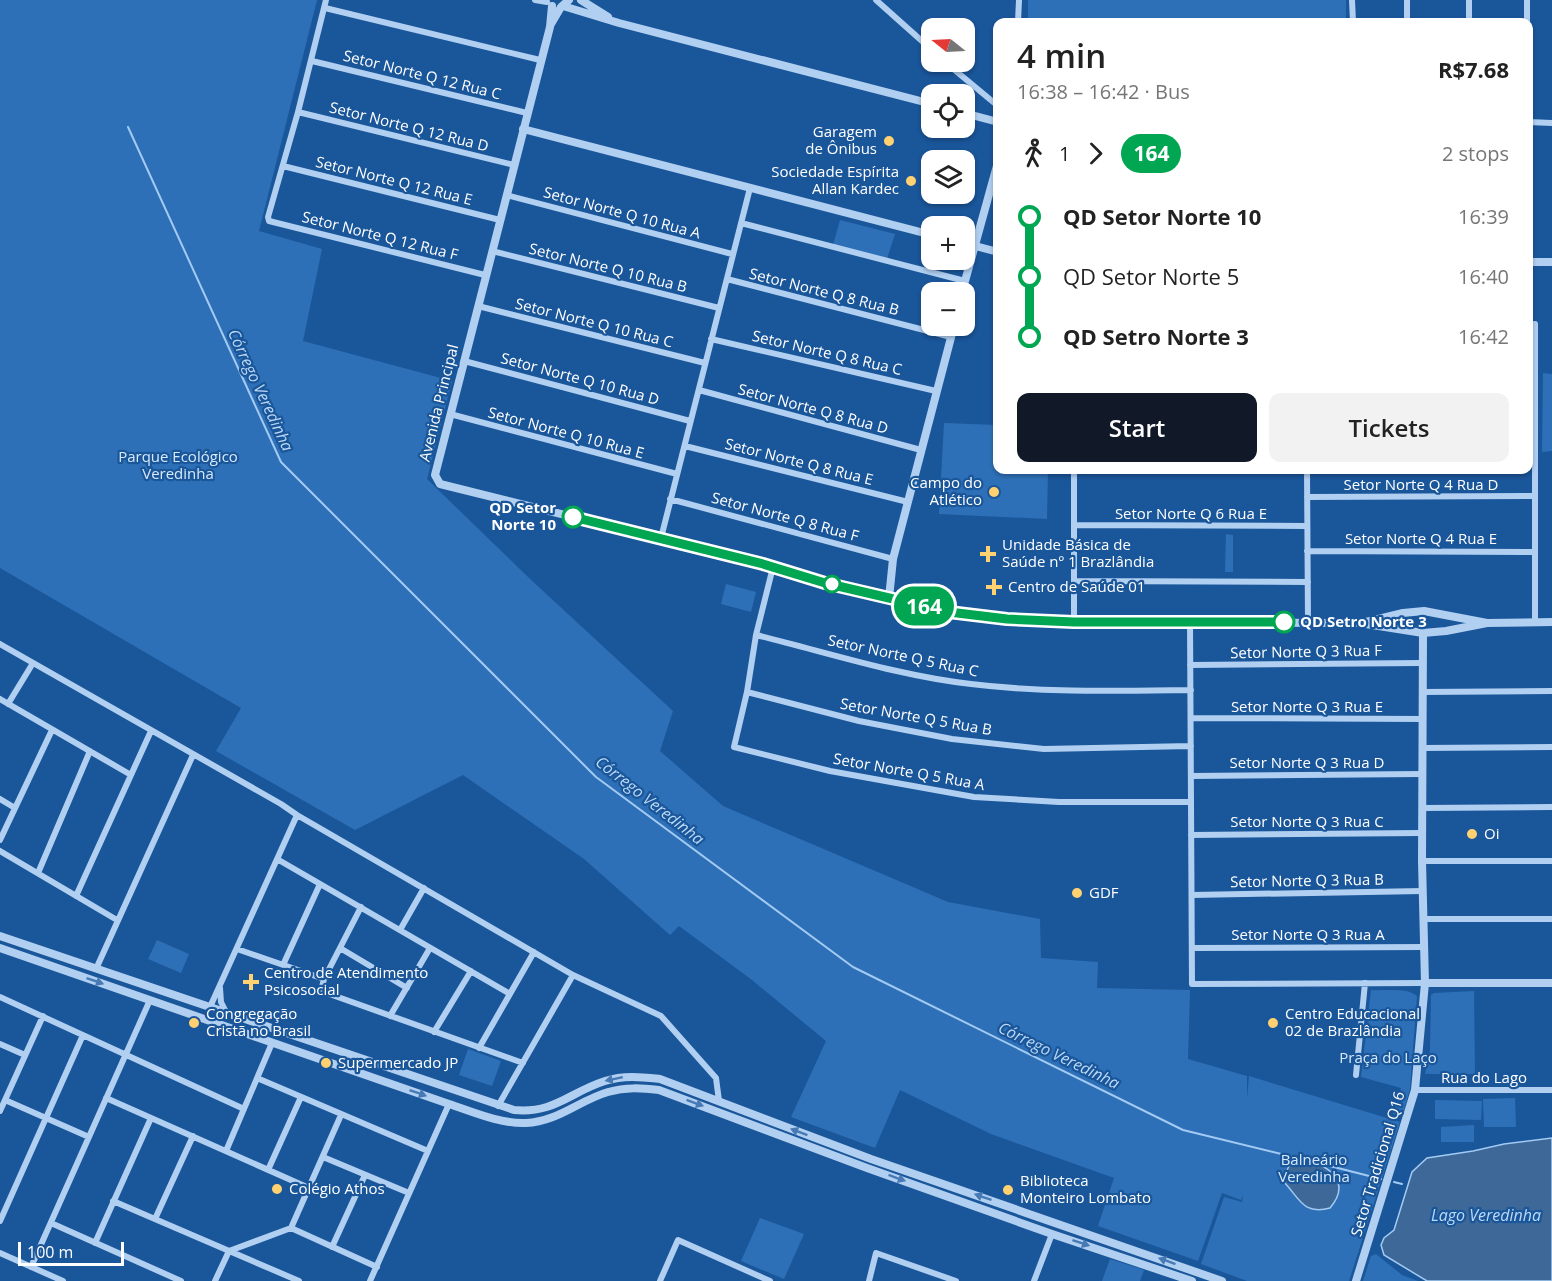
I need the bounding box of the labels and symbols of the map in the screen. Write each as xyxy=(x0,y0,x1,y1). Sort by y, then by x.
north arrow xyxy=(921,18,975,72)
street label: Setor Norte Q 12 Rua C xyxy=(341,45,503,103)
street label: Setor Norte Q 12 Rua D xyxy=(328,97,491,155)
place label: Garagem de Ônibus xyxy=(805,121,877,158)
marker: Garagem de Ônibus xyxy=(882,134,896,148)
street label: Setor Norte Q 12 Rua E xyxy=(314,151,475,209)
place label: Sociedade Espírita Allan Kardec xyxy=(771,161,899,198)
marker: Sociedade Espírita Allan Kardec xyxy=(904,174,918,188)
street label: Setor Norte Q 10 Rua A xyxy=(541,181,704,243)
street label: Setor Norte Q 12 Rua F xyxy=(300,206,461,264)
street label: Setor Norte Q 10 Rua B xyxy=(527,238,689,296)
street label: Setor Norte Q 8 Rua B xyxy=(747,263,901,319)
street label: Setor Norte Q 10 Rua C xyxy=(513,293,675,351)
water label: Córrego Veredinha xyxy=(223,325,299,455)
street label: Setor Norte Q 8 Rua C xyxy=(750,325,904,379)
street label: Avenida Principal xyxy=(414,342,462,464)
street label: Setor Norte Q 10 Rua D xyxy=(499,347,662,409)
street label: Setor Norte Q 8 Rua D xyxy=(736,378,891,438)
street label: Setor Norte Q 10 Rua E xyxy=(486,402,647,463)
street label: Setor Norte Q 8 Rua E xyxy=(723,433,876,489)
park label: Parque Ecológico Veredinha xyxy=(118,446,238,483)
place label: Campo do Atlético xyxy=(910,472,982,509)
street label: Setor Norte Q 4 Rua D xyxy=(1344,474,1498,494)
marker: Campo do Atlético xyxy=(987,485,1001,499)
street label: Setor Norte Q 8 Rua F xyxy=(709,487,861,545)
place label: QD Setor Norte 10 xyxy=(489,497,556,534)
street label: Setor Norte Q 6 Rua E xyxy=(1115,503,1267,523)
marker: QD Setor Norte 10 xyxy=(562,506,584,528)
street label: Setor Norte Q 4 Rua E xyxy=(1345,528,1497,548)
place label: Unidade Básica de Saúde nº 1 Brazlândia xyxy=(1002,534,1154,571)
marker: Unidade Básica de Saúde nº 1 Brazlândia xyxy=(979,545,997,563)
unlabelled marker xyxy=(823,575,841,593)
place label: Centro de Saúde 01 xyxy=(1008,576,1145,596)
marker: Centro de Saúde 01 xyxy=(985,578,1003,596)
line badge: 164 xyxy=(890,586,958,626)
marker: QD Setro Norte 3 xyxy=(1273,611,1295,633)
place label: QD Setro Norte 3 xyxy=(1300,611,1427,631)
street label: Setor Norte Q 5 Rua C xyxy=(826,629,980,681)
street label: Setor Norte Q 3 Rua F xyxy=(1230,640,1382,662)
street label: Setor Norte Q 5 Rua B xyxy=(839,693,994,739)
street label: Setor Norte Q 3 Rua E xyxy=(1231,696,1383,716)
street label: Setor Norte Q 5 Rua A xyxy=(832,748,987,794)
water label: Córrego Veredinha xyxy=(591,751,709,849)
street label: Setor Norte Q 3 Rua D xyxy=(1230,752,1384,772)
street label: Setor Norte Q 3 Rua C xyxy=(1230,811,1384,831)
place label: Oi xyxy=(1484,823,1499,843)
marker: Oi xyxy=(1465,827,1479,841)
street label: Setor Norte Q 3 Rua B xyxy=(1230,869,1384,891)
place label: GDF xyxy=(1089,882,1119,902)
marker: GDF xyxy=(1070,886,1084,900)
street label: Setor Norte Q 3 Rua A xyxy=(1231,924,1385,944)
place label: Centro de Atendimento Psicosocial xyxy=(264,962,428,999)
marker: Centro de Atendimento Psicosocial xyxy=(242,973,260,991)
one-way arrow xyxy=(86,977,104,987)
place label: Congregação Cristã no Brasil xyxy=(206,1003,311,1040)
place label: Centro Educacional 02 de Brazlândia xyxy=(1285,1003,1420,1040)
marker: Congregação Cristã no Brasil xyxy=(187,1016,201,1030)
water label: Córrego Veredinha xyxy=(995,1016,1123,1094)
marker: Centro Educacional 02 de Brazlândia xyxy=(1266,1016,1280,1030)
park label: Praça do Laço xyxy=(1339,1047,1437,1067)
place label: Supermercado JP xyxy=(338,1052,458,1072)
marker: Supermercado JP xyxy=(319,1056,333,1070)
street label: Rua do Lago xyxy=(1441,1067,1527,1087)
one-way arrow xyxy=(604,1075,623,1084)
one-way arrow xyxy=(409,1089,427,1099)
street label: Setor Tradicional Q16 xyxy=(1345,1089,1409,1239)
one-way arrow xyxy=(686,1099,704,1109)
one-way arrow xyxy=(790,1126,808,1136)
park label: Balneário Veredinha xyxy=(1278,1149,1350,1186)
place label: Biblioteca Monteiro Lombato xyxy=(1020,1170,1151,1207)
one-way arrow xyxy=(889,1174,907,1184)
place label: Colégio Athos xyxy=(289,1178,385,1198)
marker: Colégio Athos xyxy=(270,1182,284,1196)
marker: Biblioteca Monteiro Lombato xyxy=(1001,1183,1015,1197)
one-way arrow xyxy=(973,1192,991,1202)
water label: Lago Veredinha xyxy=(1431,1204,1541,1226)
scale bar xyxy=(18,1239,124,1266)
one-way arrow xyxy=(1072,1239,1090,1249)
one-way arrow xyxy=(1158,1256,1176,1266)

